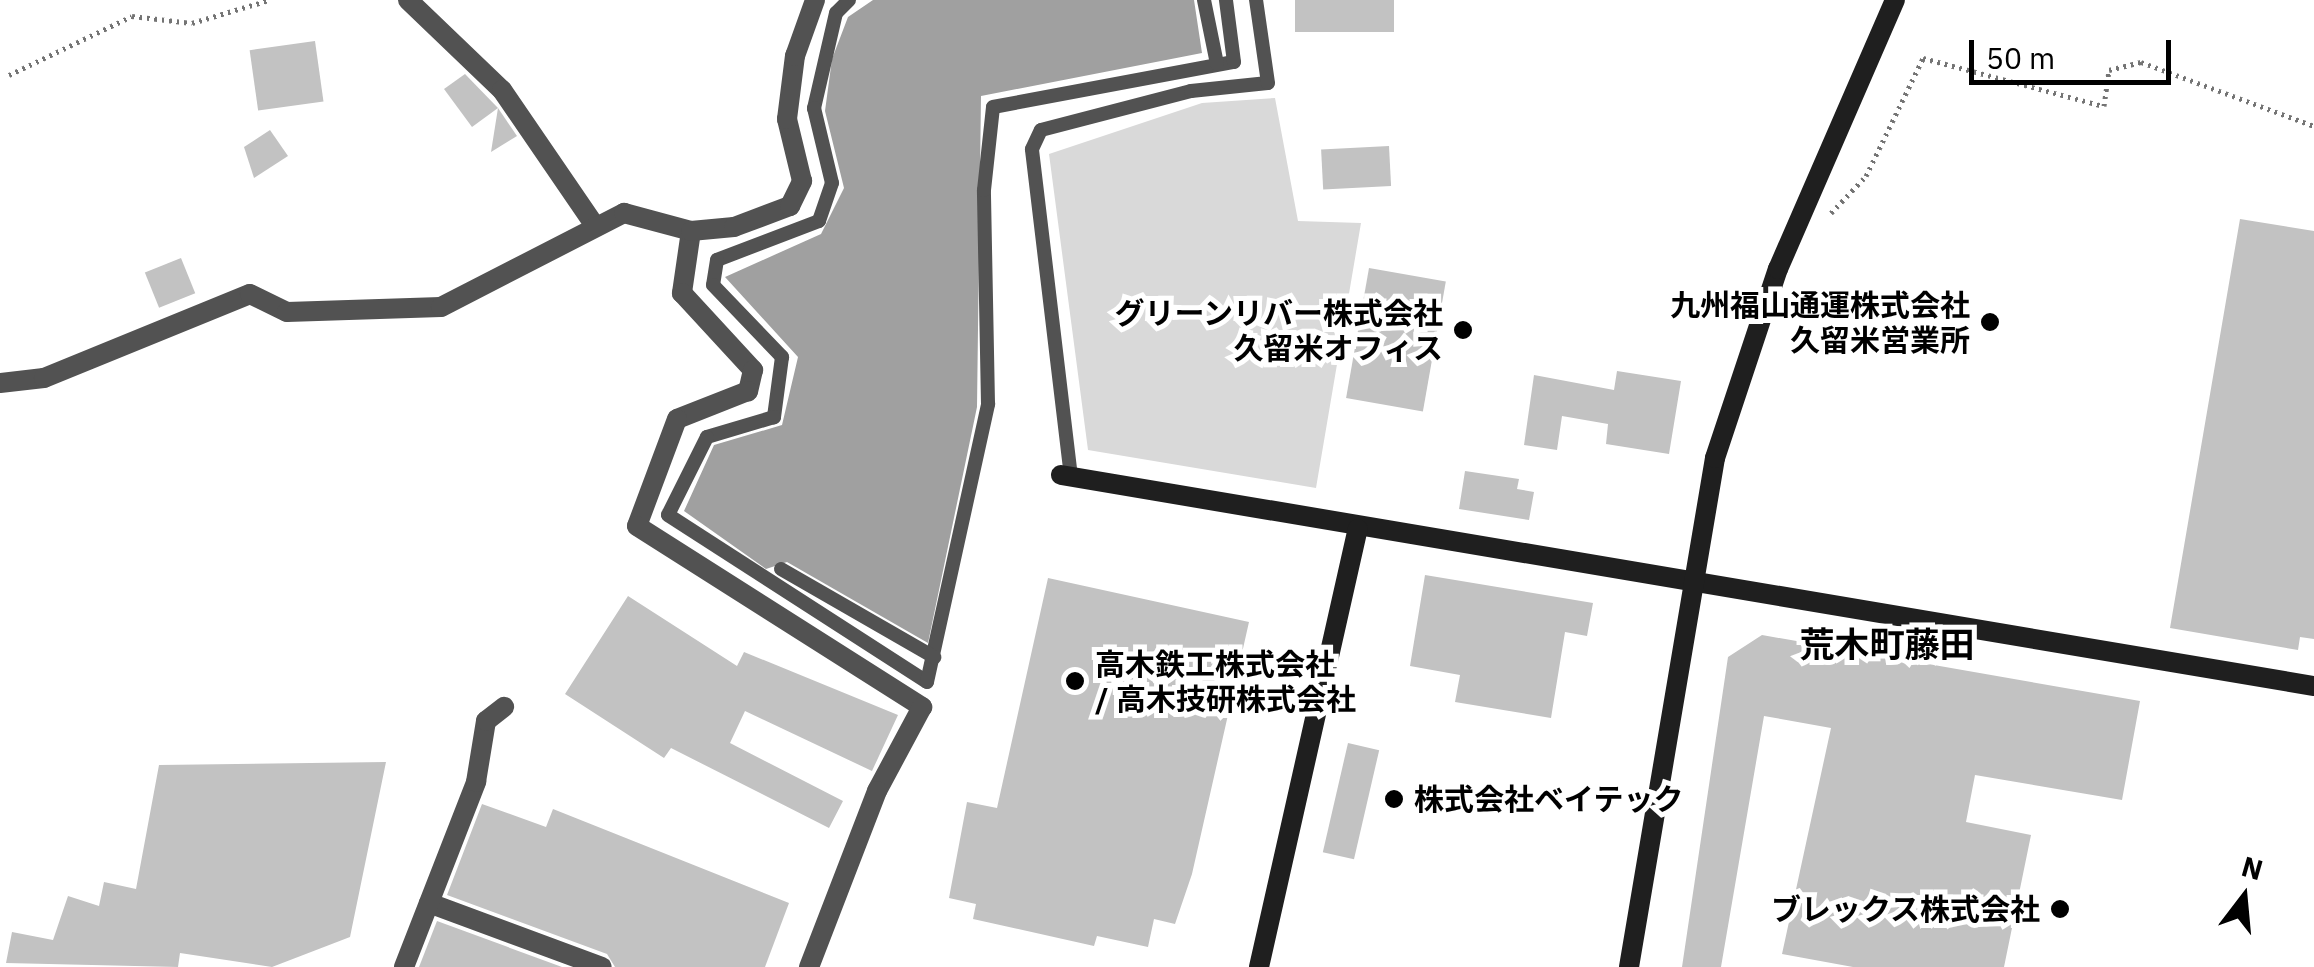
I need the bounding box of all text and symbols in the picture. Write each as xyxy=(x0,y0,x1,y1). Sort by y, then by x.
scale bar xyxy=(1974,20,2176,82)
text: 50 m xyxy=(1986,38,2055,77)
place label: 九州福山通運株式会社 久留米営業所 xyxy=(1670,287,1970,358)
place label: グリーンリバー株式会社 久留米オフィス xyxy=(1113,295,1443,366)
marker: 九州福山通運株式会社 久留米営業所 xyxy=(1979,311,2001,333)
marker: グリーンリバー株式会社 久留米オフィス xyxy=(1452,319,1474,341)
district label: 荒木町藤田 xyxy=(1800,623,1974,665)
place label: 高木鉄工株式会社 / 高木技研株式会社 xyxy=(1095,646,1356,716)
marker: 高木鉄工株式会社 / 高木技研株式会社 xyxy=(1064,670,1086,692)
place label: 株式会社ベイテック xyxy=(1414,781,1684,817)
marker: 株式会社ベイテック xyxy=(1383,788,1405,810)
north arrow xyxy=(2194,847,2294,947)
text: N xyxy=(2238,847,2267,888)
place label: ブレックス株式会社 xyxy=(1770,891,2040,927)
marker: ブレックス株式会社 xyxy=(2049,898,2071,920)

